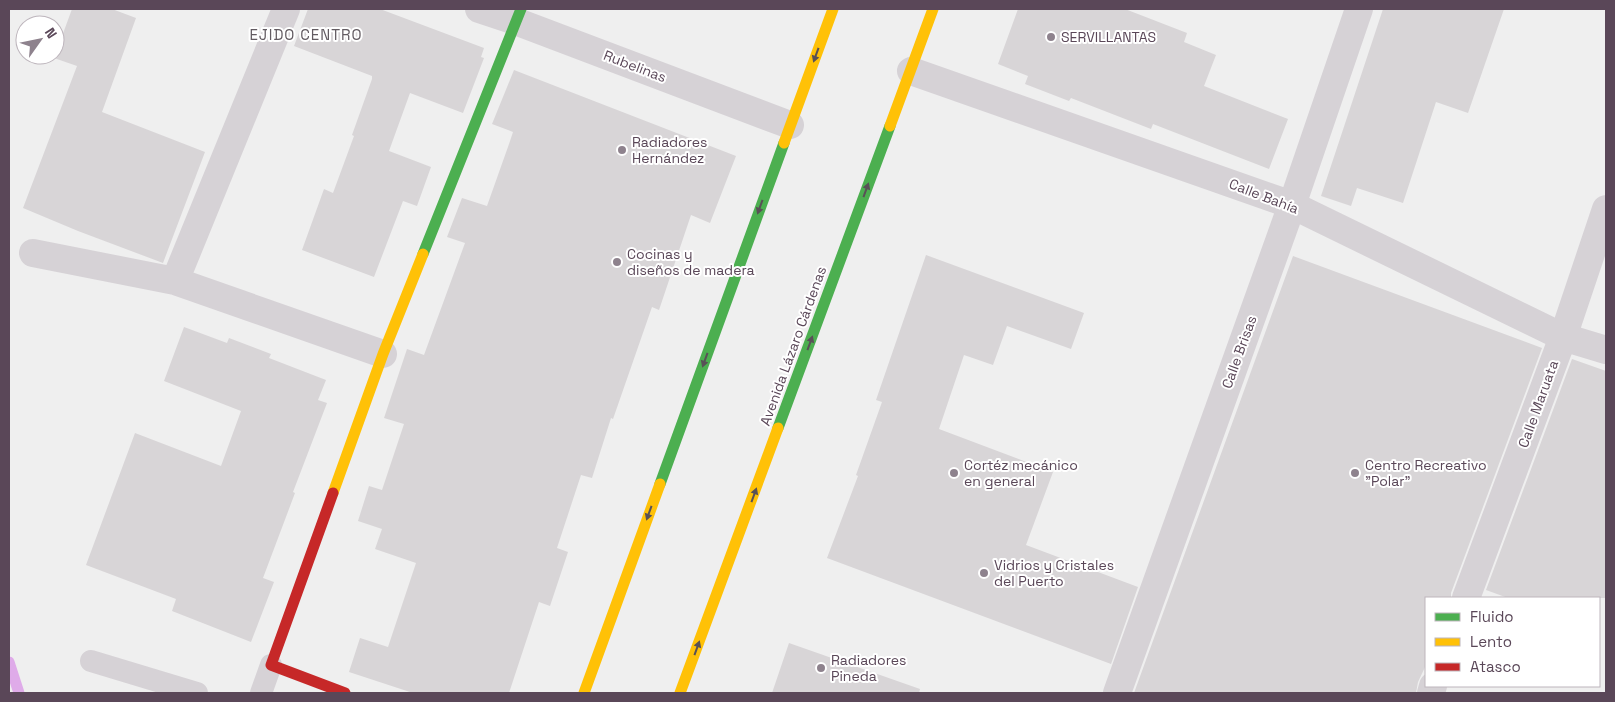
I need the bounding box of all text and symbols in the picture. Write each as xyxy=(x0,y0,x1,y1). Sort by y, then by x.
north arrow xyxy=(15,15,65,65)
text: N xyxy=(41,24,61,42)
district label: EJIDO CENTRO xyxy=(249,25,363,44)
place label: SERVILLANTAS xyxy=(1061,28,1156,46)
marker: SERVILLANTAS xyxy=(1045,31,1057,43)
street label: Rubelinas xyxy=(601,46,669,86)
one-way arrow xyxy=(812,47,819,62)
place label: Radiadores Hernández xyxy=(632,133,707,167)
marker: Radiadores Hernández xyxy=(616,144,628,156)
street label: Calle Bahía xyxy=(1227,174,1301,218)
one-way arrow xyxy=(863,183,870,198)
one-way arrow xyxy=(756,200,764,215)
place label: Cocinas y diseños de madera xyxy=(627,245,755,279)
marker: Cocinas y diseños de madera xyxy=(611,256,623,268)
street label: Avenida Lázaro Cárdenas xyxy=(756,264,830,428)
street label: Calle Brisas xyxy=(1217,313,1261,391)
one-way arrow xyxy=(806,335,814,350)
one-way arrow xyxy=(701,353,709,368)
street label: Calle Maruata xyxy=(1514,358,1562,450)
place label: Cortéz mecánico en general xyxy=(964,456,1078,490)
place label: Centro Recreativo "Polar" xyxy=(1365,456,1487,490)
marker: Cortéz mecánico en general xyxy=(948,467,960,479)
marker: Centro Recreativo "Polar" xyxy=(1349,467,1361,479)
one-way arrow xyxy=(750,487,758,502)
one-way arrow xyxy=(645,505,652,520)
place label: Vidrios y Cristales del Puerto xyxy=(994,556,1114,590)
marker: Vidrios y Cristales del Puerto xyxy=(978,567,990,579)
legend xyxy=(1425,597,1600,687)
text: Fluido xyxy=(1470,607,1514,626)
text: Lento xyxy=(1470,632,1512,651)
one-way arrow xyxy=(694,640,701,655)
place label: Radiadores Pineda xyxy=(831,651,906,685)
text: Atasco xyxy=(1470,657,1521,676)
marker: Radiadores Pineda xyxy=(815,662,827,674)

